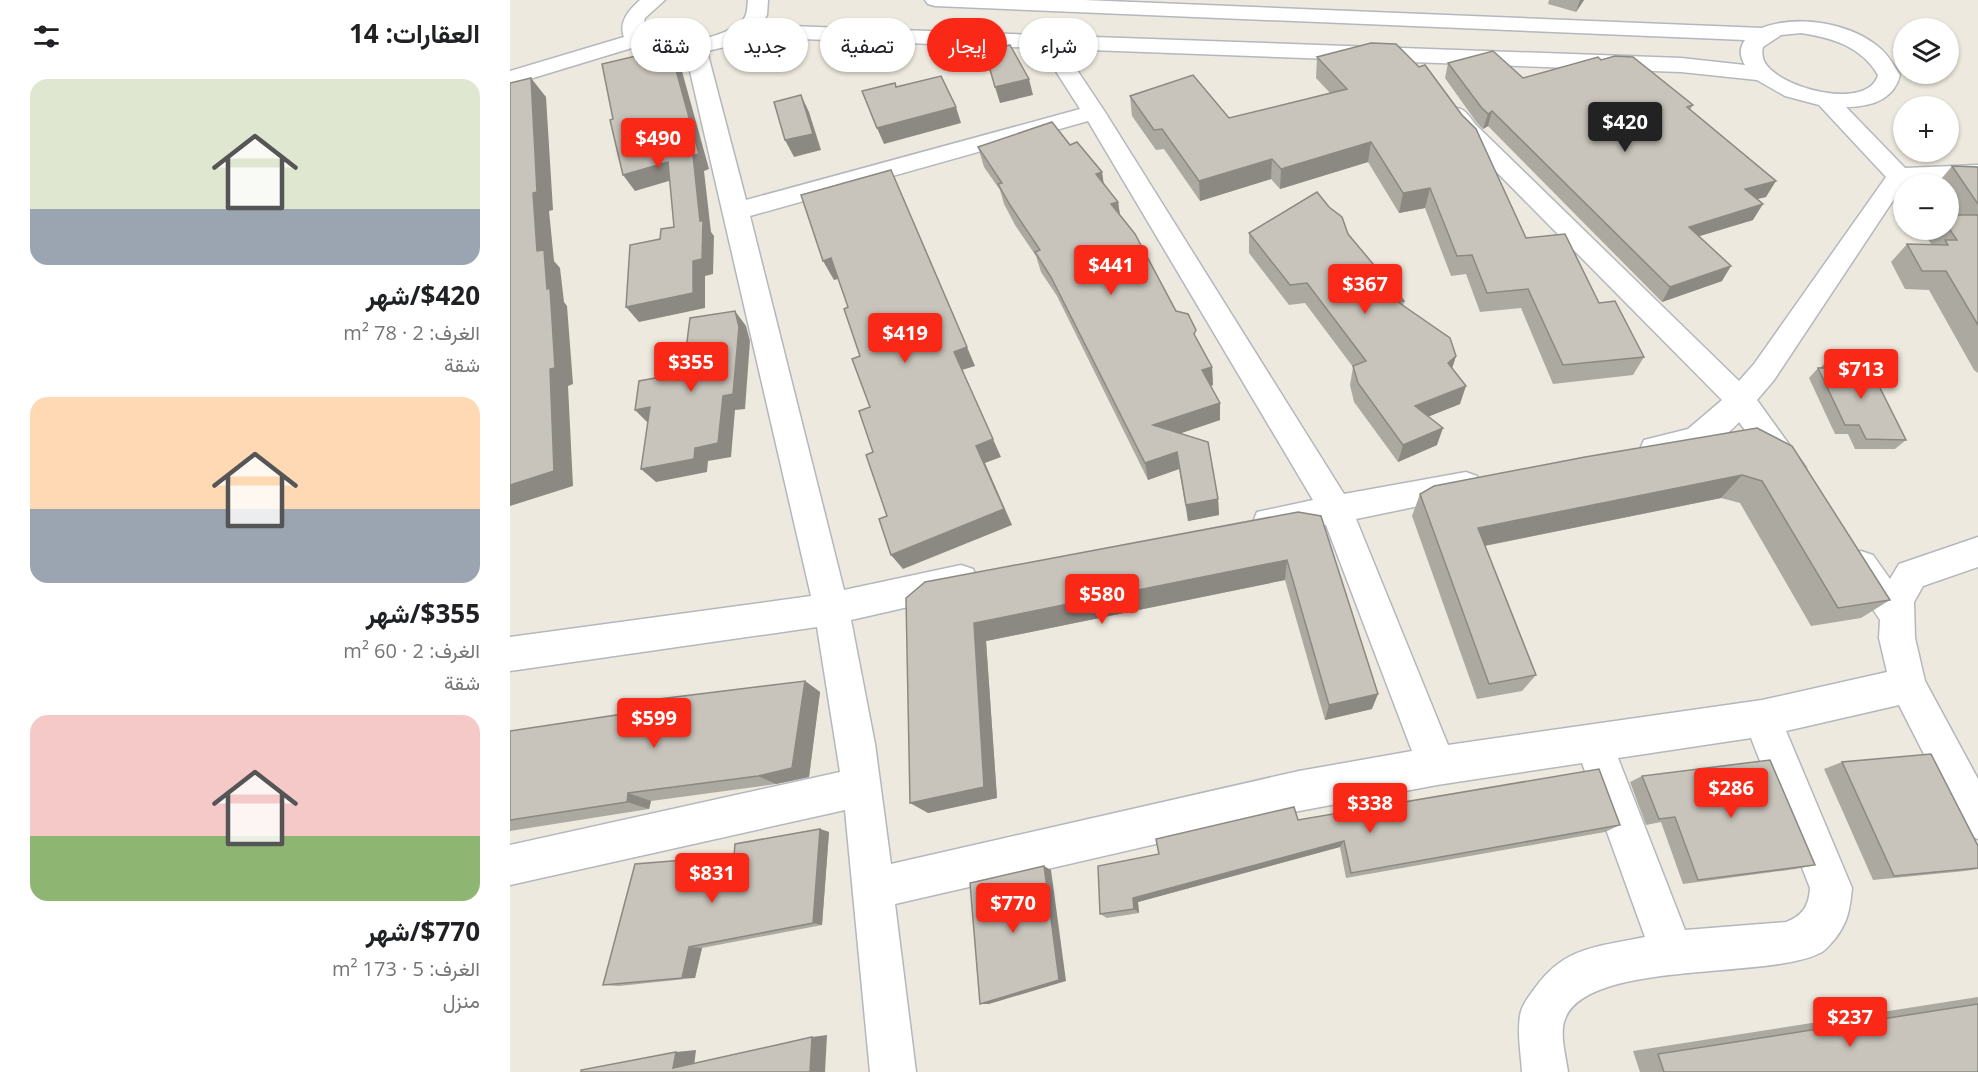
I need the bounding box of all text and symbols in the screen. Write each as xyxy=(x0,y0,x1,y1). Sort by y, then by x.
text: العقارات: 14 xyxy=(349,15,480,51)
chip: شقة xyxy=(631,18,711,72)
chip: جديد xyxy=(723,18,808,72)
chip: تصفية xyxy=(820,18,915,72)
chip: إيجار xyxy=(927,18,1007,72)
chip: شراء xyxy=(1019,18,1098,72)
map controls xyxy=(1893,18,1959,240)
button: layers xyxy=(1893,18,1959,84)
icon: filters xyxy=(30,20,63,53)
button: + xyxy=(1893,96,1959,162)
pin: $420 xyxy=(1589,102,1661,153)
text: $420 xyxy=(1602,108,1648,135)
icon: home xyxy=(201,118,309,226)
pin: $490 xyxy=(622,118,694,169)
text: $490 xyxy=(635,124,681,151)
button: − xyxy=(1893,174,1959,240)
pin: $441 xyxy=(1075,245,1147,296)
text: $441 xyxy=(1088,251,1134,278)
pin: $367 xyxy=(1329,264,1401,315)
text: $367 xyxy=(1342,270,1388,297)
text: $420/شهر xyxy=(366,277,480,313)
pin: $419 xyxy=(869,313,941,364)
text: الغرف: 2 · 78 m² xyxy=(343,319,480,346)
text: $419 xyxy=(882,319,928,346)
pin: $355 xyxy=(655,342,727,393)
text: $355 xyxy=(668,348,714,375)
pin: $713 xyxy=(1825,349,1897,400)
text: شقة xyxy=(444,351,480,378)
text: $713 xyxy=(1838,355,1884,382)
icon: home xyxy=(201,436,309,544)
pin: $580 xyxy=(1066,574,1138,625)
text: $580 xyxy=(1079,580,1125,607)
text: $355/شهر xyxy=(366,595,480,631)
text: الغرف: 2 · 60 m² xyxy=(343,637,480,664)
text: شقة xyxy=(444,669,480,696)
pin: $599 xyxy=(618,698,690,749)
text: $599 xyxy=(631,704,677,731)
icon: home xyxy=(201,754,309,862)
pin: $286 xyxy=(1695,768,1767,819)
text: $286 xyxy=(1708,774,1754,801)
pin: $338 xyxy=(1334,783,1406,834)
text: $338 xyxy=(1347,789,1393,816)
pin: $831 xyxy=(676,853,748,904)
text: $831 xyxy=(689,859,735,886)
pin: $770 xyxy=(977,883,1049,934)
text: $770 xyxy=(990,889,1036,916)
text: $770/شهر xyxy=(366,913,480,949)
text: الغرف: 5 · 173 m² xyxy=(332,955,480,982)
text: منزل xyxy=(443,987,480,1014)
pin: $237 xyxy=(1814,997,1886,1048)
text: $237 xyxy=(1827,1003,1873,1030)

